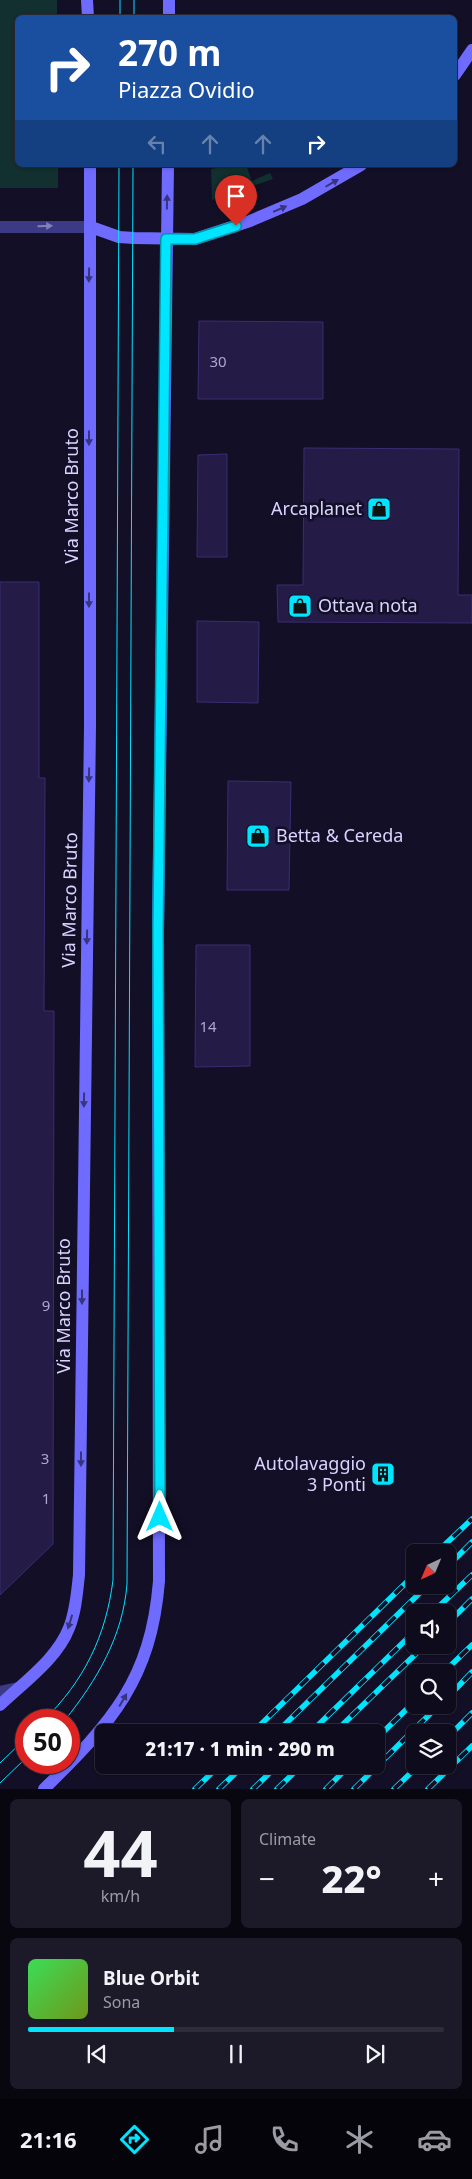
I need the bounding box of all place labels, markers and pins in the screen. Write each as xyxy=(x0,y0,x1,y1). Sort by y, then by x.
pin xyxy=(215,175,257,226)
place label: Arcaplanet xyxy=(271,496,362,520)
shop icon: Arcaplanet xyxy=(366,496,392,522)
shop icon: Ottava nota xyxy=(287,593,313,619)
place label: Ottava nota xyxy=(318,593,418,617)
shop icon: Betta & Cereda xyxy=(245,823,271,849)
place label: Betta & Cereda xyxy=(276,823,403,847)
place label: Autolavaggio 3 Ponti xyxy=(254,1451,366,1496)
building icon: Autolavaggio 3 Ponti xyxy=(370,1461,396,1487)

